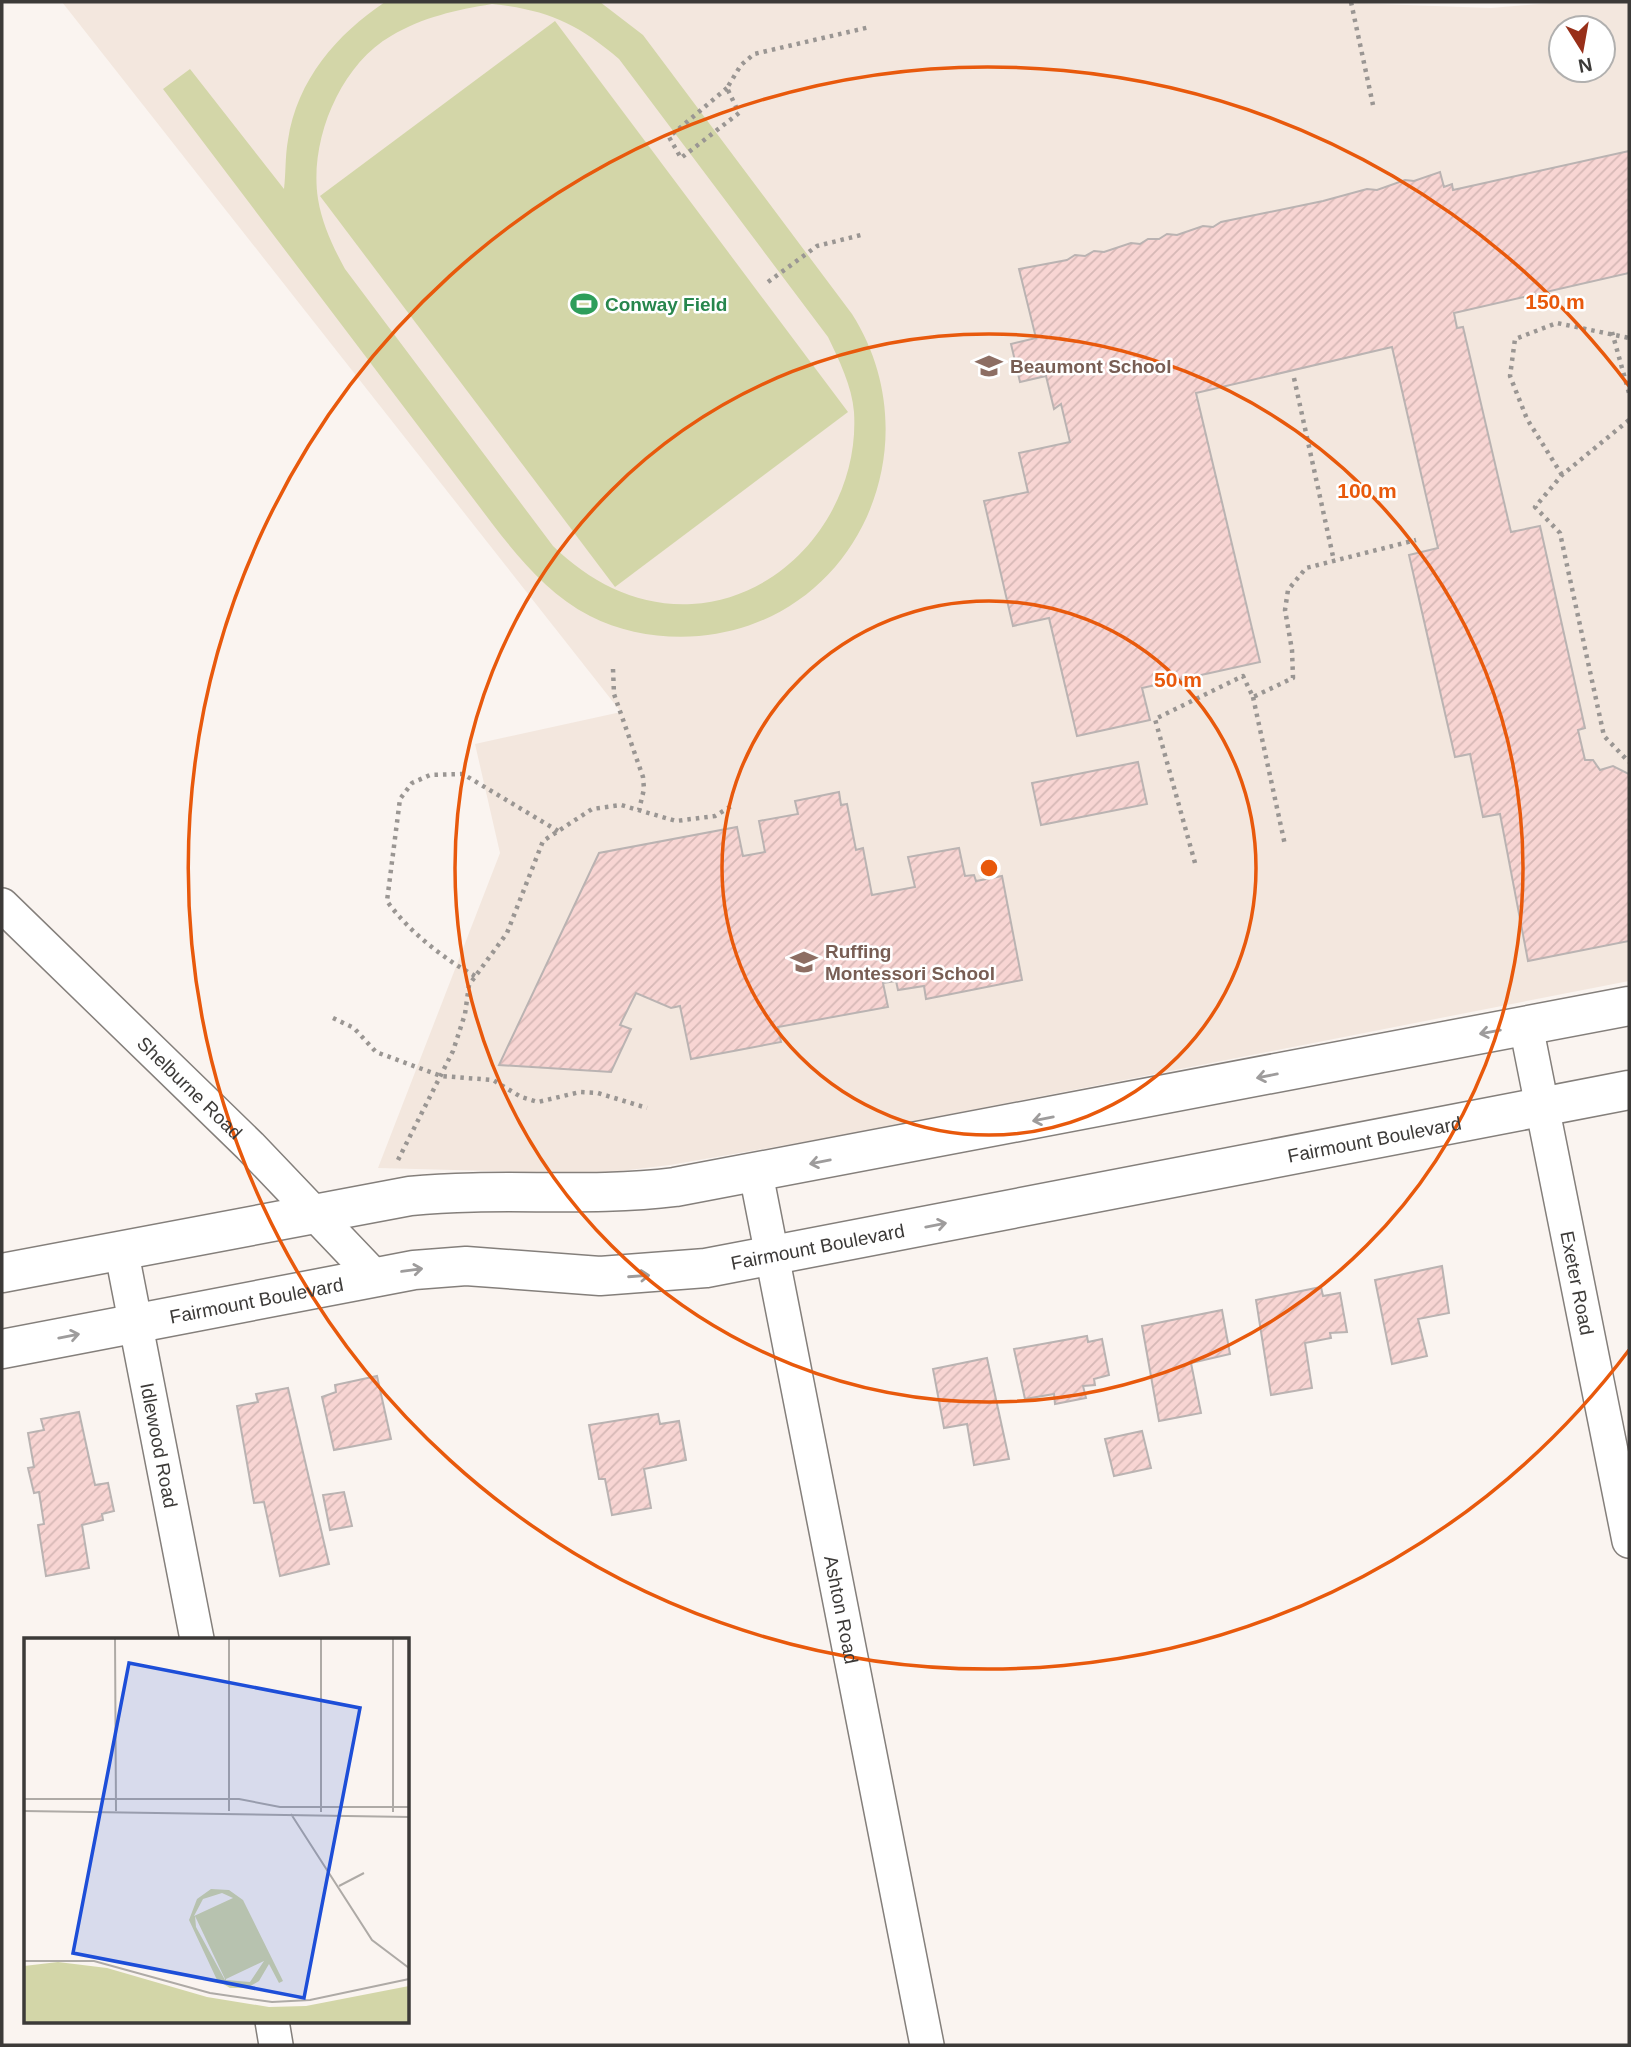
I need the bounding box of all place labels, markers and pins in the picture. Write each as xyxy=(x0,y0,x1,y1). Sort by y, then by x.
sports icon: Conway Field xyxy=(569,289,599,319)
place label: Conway Field xyxy=(605,294,727,315)
school or university icon: Beaumont School xyxy=(974,351,1004,381)
place label: Beaumont School xyxy=(1010,356,1172,377)
centre of rings xyxy=(977,856,1001,880)
place label: Ruffing Montessori School xyxy=(825,941,995,984)
school or university icon: Ruffing Montessori School xyxy=(789,947,819,977)

